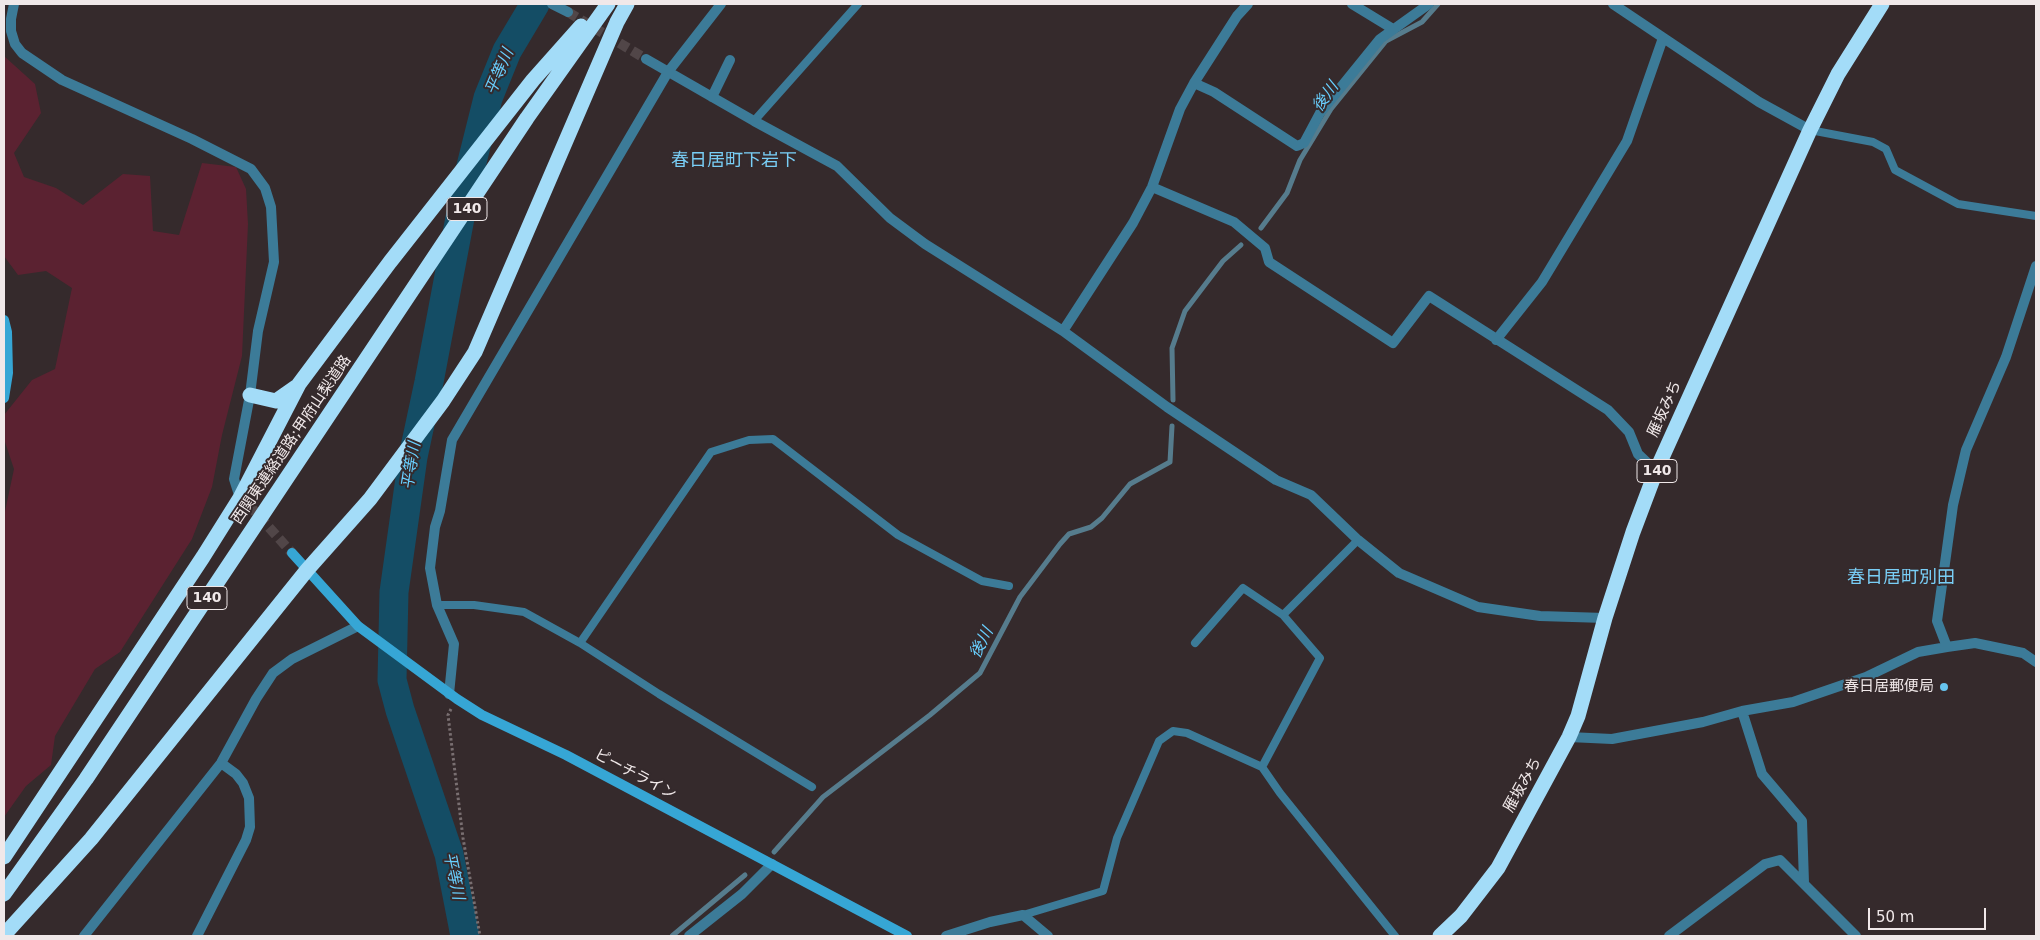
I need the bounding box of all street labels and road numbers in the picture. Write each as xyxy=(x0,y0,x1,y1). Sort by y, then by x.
road number: 140 xyxy=(447,198,487,220)
street label: 西関東連絡道路;甲府山梨道路 xyxy=(229,352,355,528)
street label: 雁坂みち xyxy=(1645,378,1685,440)
road number: 140 xyxy=(1637,460,1677,482)
road number: 140 xyxy=(187,586,227,610)
street label: ピーチライン xyxy=(591,746,679,804)
street label: 雁坂みち xyxy=(1501,754,1545,816)

